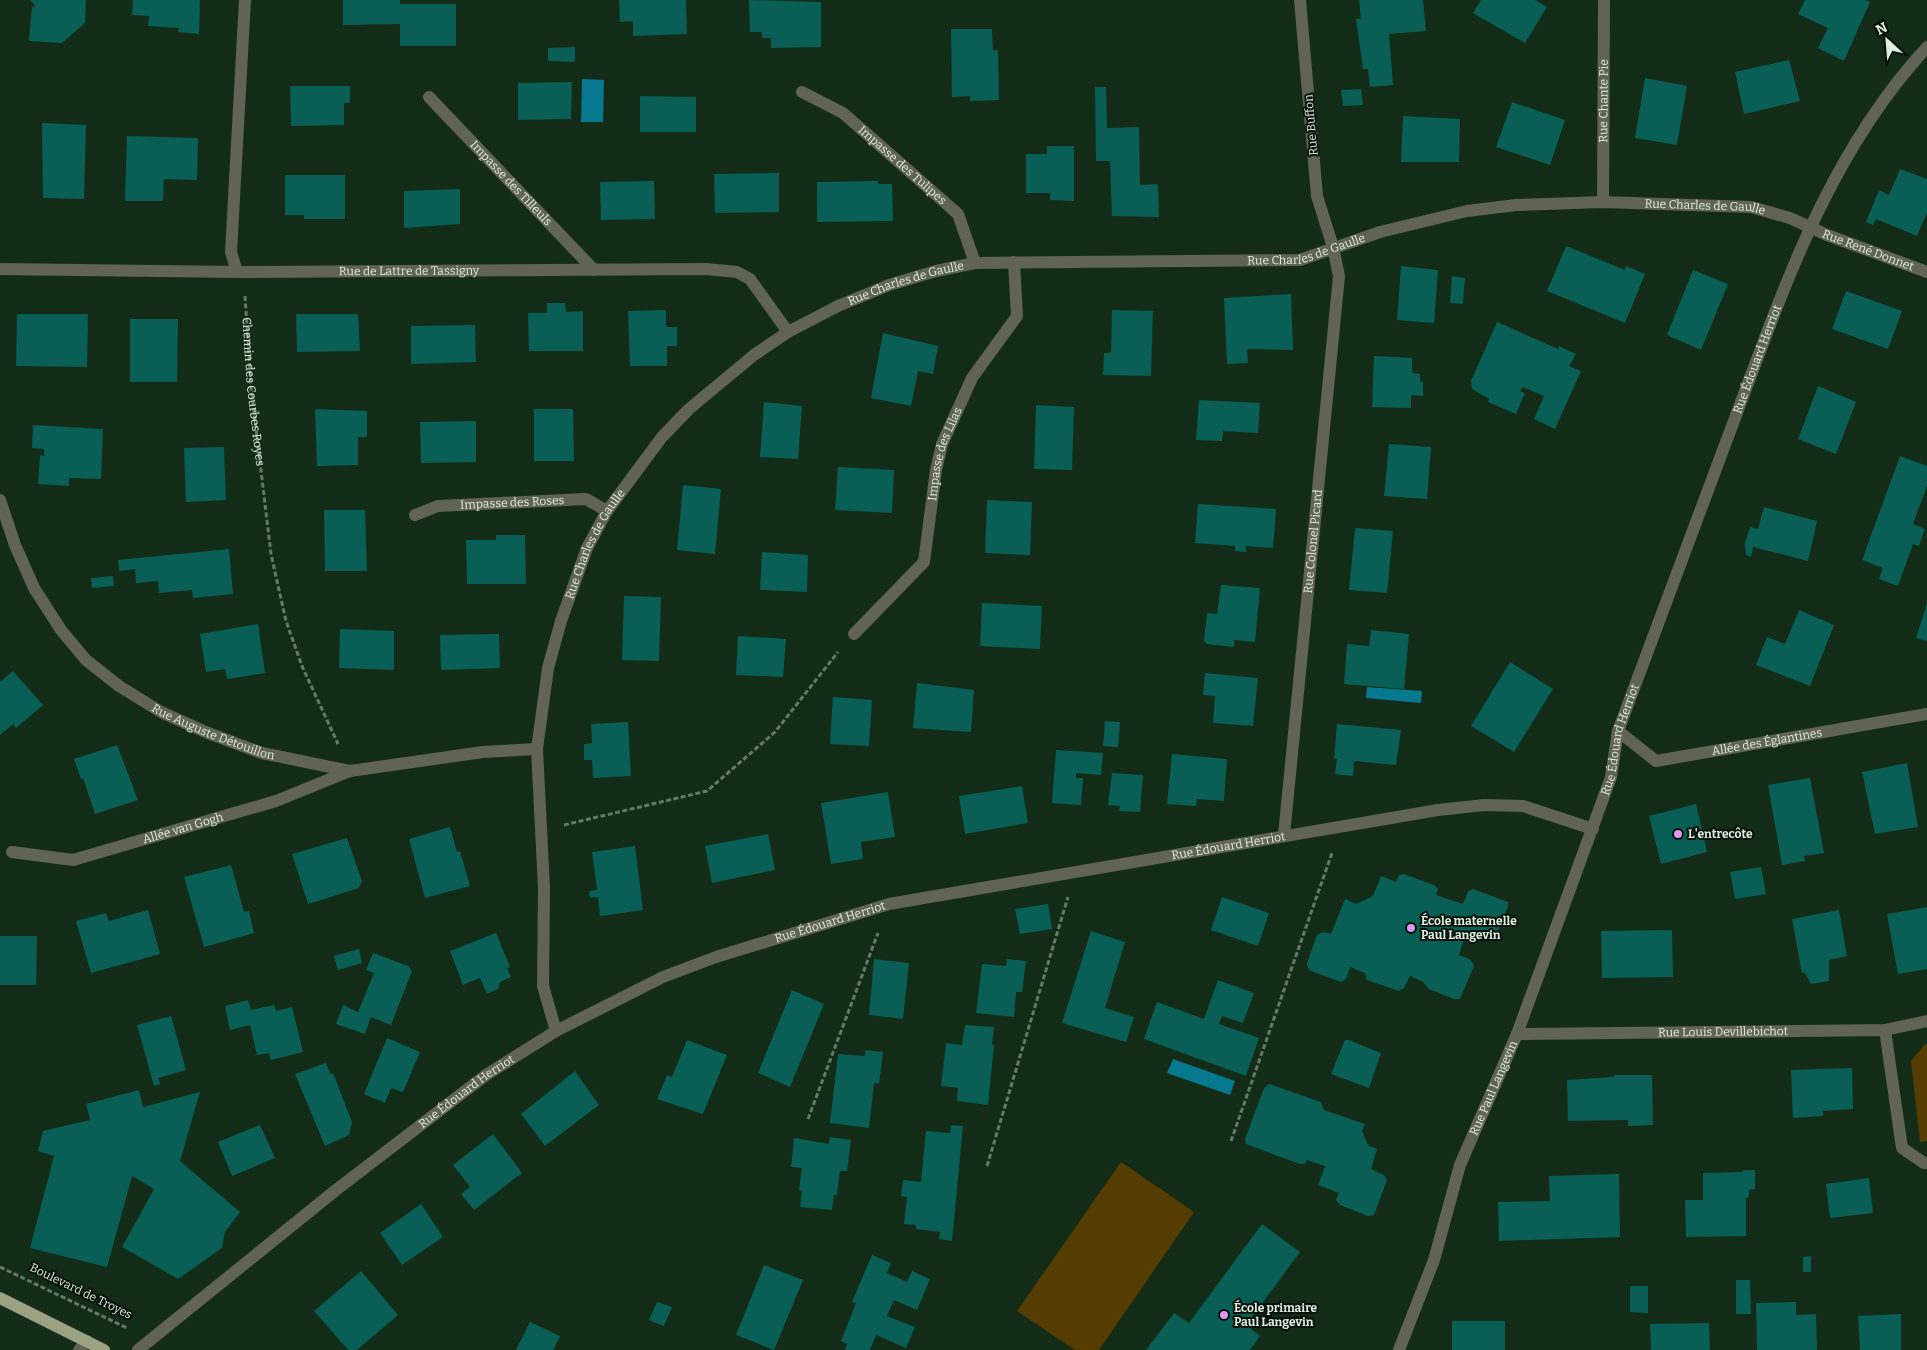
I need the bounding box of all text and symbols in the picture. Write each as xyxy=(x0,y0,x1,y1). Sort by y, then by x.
north arrow xyxy=(1862,15,1912,65)
text: N xyxy=(1873,19,1890,39)
street label: Rue Chante Pie xyxy=(1596,59,1611,143)
street label: Rue Buffon xyxy=(1301,93,1321,156)
street label: Impasse des Tulipes xyxy=(855,123,949,208)
street label: Impasse des Tilleuls xyxy=(467,138,555,229)
street label: Rue Charles de Gaulle xyxy=(1644,196,1767,218)
street label: Rue René Donnet xyxy=(1820,227,1916,274)
street label: Rue Charles de Gaulle xyxy=(1247,231,1367,267)
street label: Rue Charles de Gaulle xyxy=(846,258,965,308)
street label: Rue de Lattre de Tassigny xyxy=(339,263,480,278)
street label: Rue Édouard Herriot xyxy=(1730,302,1784,416)
street label: Chemin des Courbes Royes xyxy=(239,317,267,467)
street label: Impasse des Lilas xyxy=(925,405,965,502)
street label: Rue Charles de Gaulle xyxy=(562,486,628,601)
street label: Rue Colonel Picard xyxy=(1301,489,1325,594)
street label: Impasse des Roses xyxy=(460,493,565,512)
street label: Rue Édouard Herriot xyxy=(1598,681,1642,797)
street label: Rue Auguste Détouillon xyxy=(149,701,276,763)
street label: Allée des Églantines xyxy=(1711,725,1823,758)
street label: Allée van Gogh xyxy=(141,810,225,846)
place label: L'entrecôte xyxy=(1688,827,1753,841)
marker: L'entrecôte xyxy=(1672,828,1684,840)
street label: Rue Édouard Herriot xyxy=(1170,829,1287,863)
street label: Rue Édouard Herriot xyxy=(773,898,888,946)
place label: École maternelle Paul Langevin xyxy=(1421,912,1517,942)
marker: École maternelle Paul Langevin xyxy=(1405,922,1417,934)
street label: Rue Louis Devillebichot xyxy=(1658,1024,1789,1039)
street label: Rue Paul Langevin xyxy=(1467,1038,1520,1138)
street label: Rue Édouard Herriot xyxy=(416,1052,517,1131)
street label: Boulevard de Troyes xyxy=(28,1260,135,1322)
place label: École primaire Paul Langevin xyxy=(1234,1299,1318,1329)
marker: École primaire Paul Langevin xyxy=(1218,1309,1230,1321)

